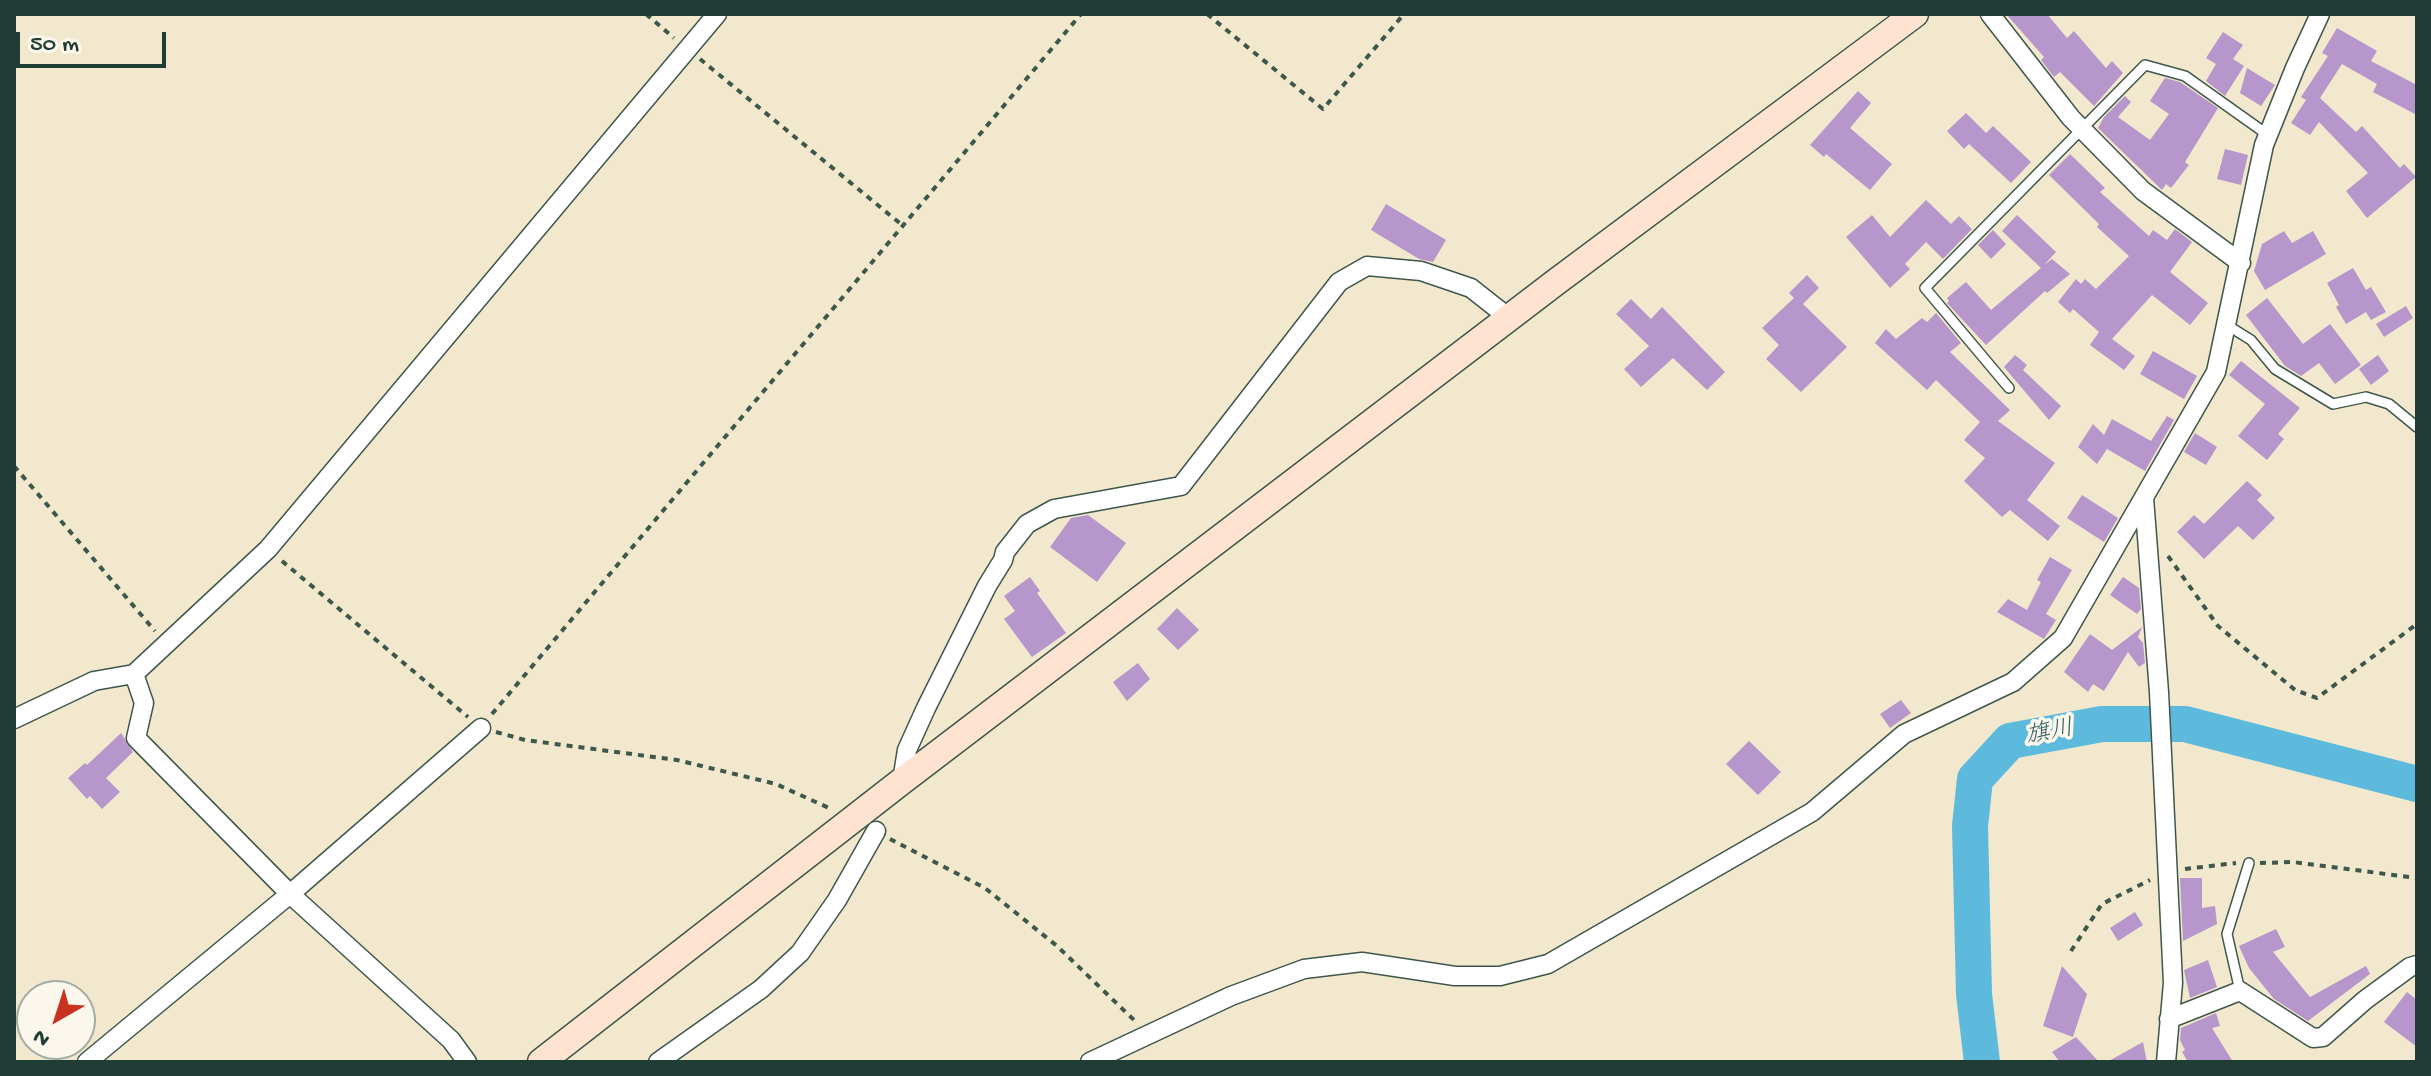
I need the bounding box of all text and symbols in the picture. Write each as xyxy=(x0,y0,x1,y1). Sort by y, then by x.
scale bar xyxy=(20,16,170,66)
text: 50 m xyxy=(30,31,79,60)
water label: 旗川 xyxy=(2024,715,2076,753)
north arrow xyxy=(16,980,96,1060)
text: N xyxy=(28,1022,56,1052)

